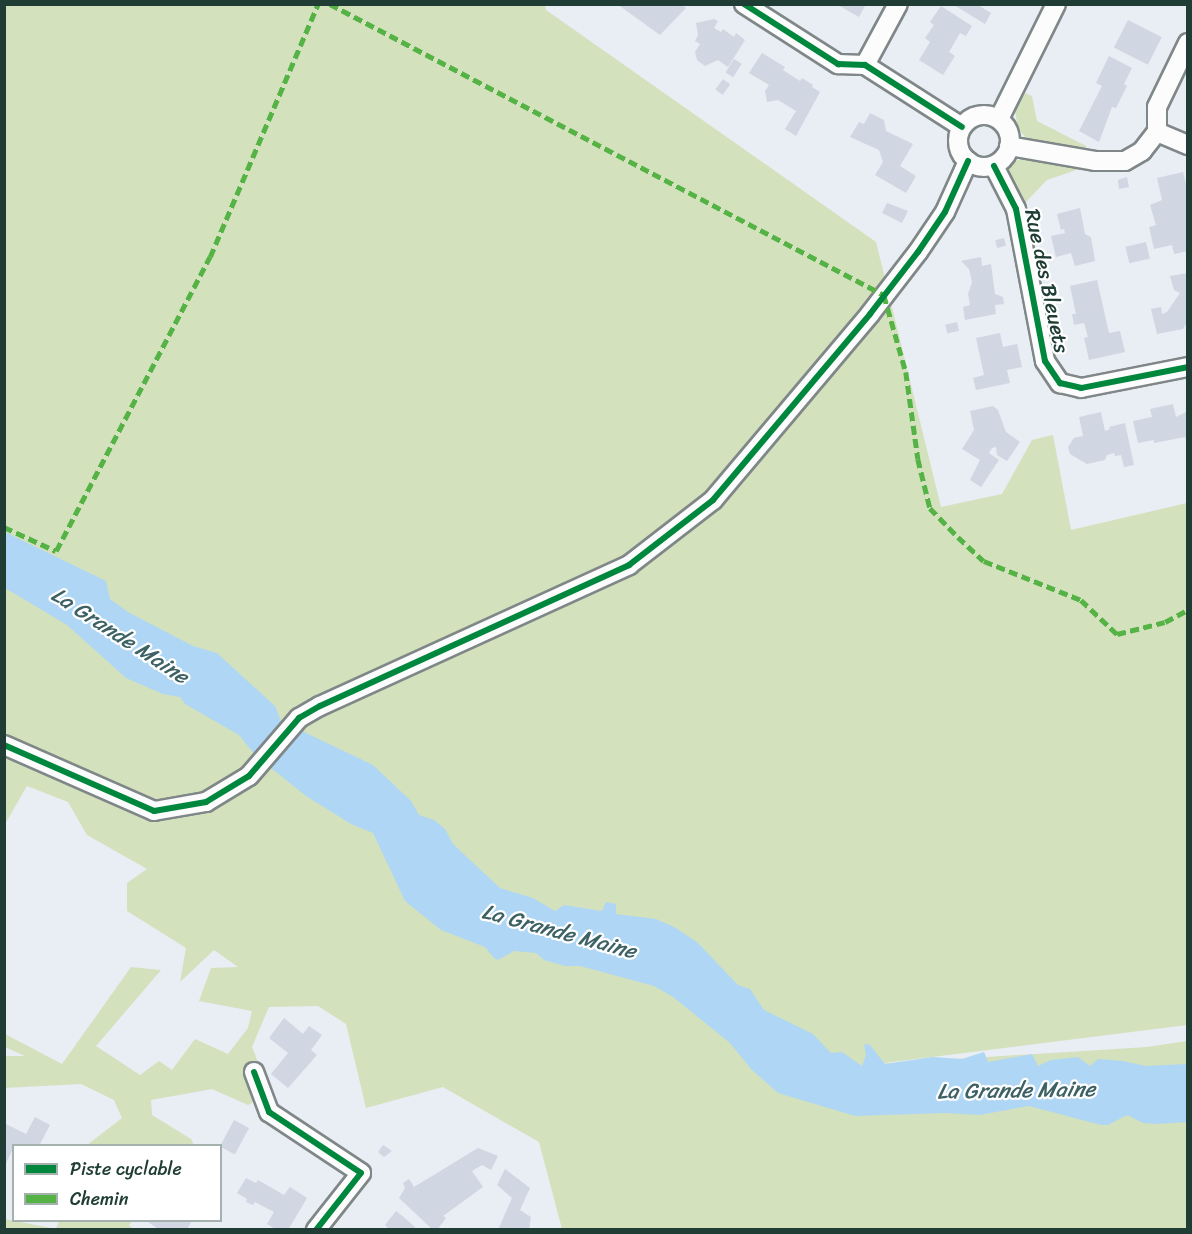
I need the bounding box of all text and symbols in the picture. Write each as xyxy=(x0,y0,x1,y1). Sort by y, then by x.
street label: Rue des Bleuets xyxy=(1019,207,1075,355)
water label: La Grande Maine xyxy=(46,581,194,689)
water label: La Grande Maine xyxy=(479,898,639,964)
water label: La Grande Maine xyxy=(936,1075,1096,1105)
legend xyxy=(12,1144,222,1222)
text: Piste cyclable xyxy=(70,1153,182,1185)
text: Chemin xyxy=(70,1183,128,1215)

